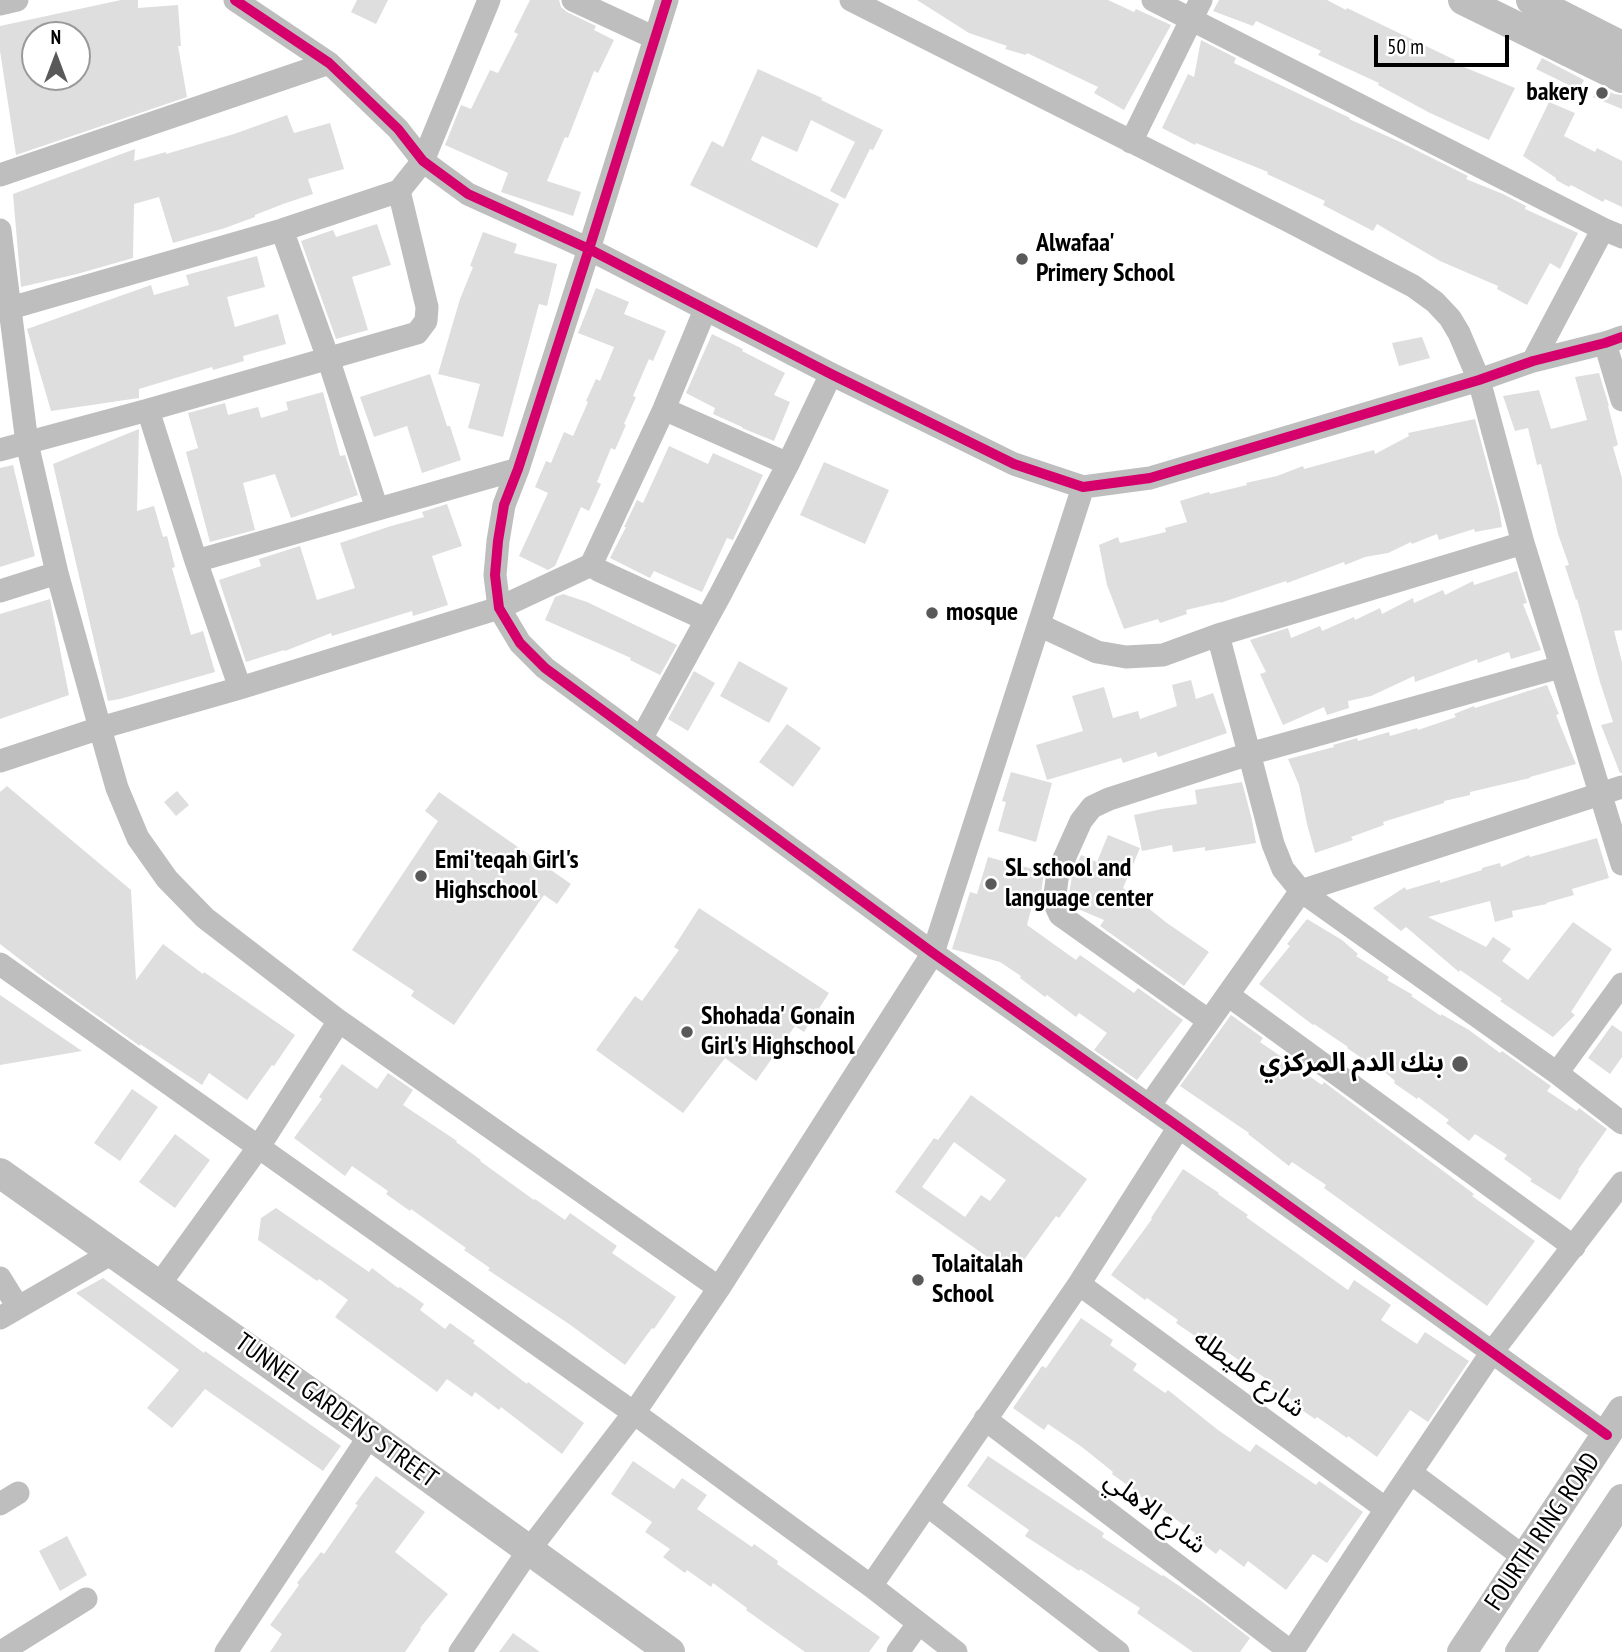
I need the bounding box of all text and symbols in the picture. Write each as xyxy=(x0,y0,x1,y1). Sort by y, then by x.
north arrow xyxy=(21,21,91,91)
scale bar xyxy=(1377,21,1512,65)
text: N xyxy=(51,25,61,49)
text: 50 m xyxy=(1387,33,1424,60)
place label: bakery xyxy=(1526,77,1588,109)
marker: bakery xyxy=(1594,85,1610,101)
place label: Alwafaa' Primery School xyxy=(1036,228,1175,290)
marker: Alwafaa' Primery School xyxy=(1014,251,1030,267)
place label: mosque xyxy=(946,597,1018,629)
marker: mosque xyxy=(924,605,940,621)
place label: Emi'teqah Girl's Highschool xyxy=(435,845,579,906)
place label: SL school and language center xyxy=(1005,853,1153,914)
marker: Emi'teqah Girl's Highschool xyxy=(413,868,429,884)
marker: SL school and language center xyxy=(983,876,999,892)
place label: Shohada' Gonain Girl's Highschool xyxy=(701,1001,855,1062)
marker: Shohada' Gonain Girl's Highschool xyxy=(679,1024,695,1040)
place label: بنك الدم المركزي xyxy=(1259,1048,1444,1080)
marker: بنك الدم المركزي xyxy=(1450,1054,1470,1074)
place label: Tolaitalah School xyxy=(932,1249,1023,1310)
marker: Tolaitalah School xyxy=(910,1272,926,1288)
street label: شارع طليطله xyxy=(1187,1323,1311,1425)
street label: TUNNEL GARDENS STREET xyxy=(229,1327,443,1495)
street label: FOURTH RING ROAD xyxy=(1479,1447,1607,1617)
street label: شارع الاهلي xyxy=(1098,1465,1212,1561)

